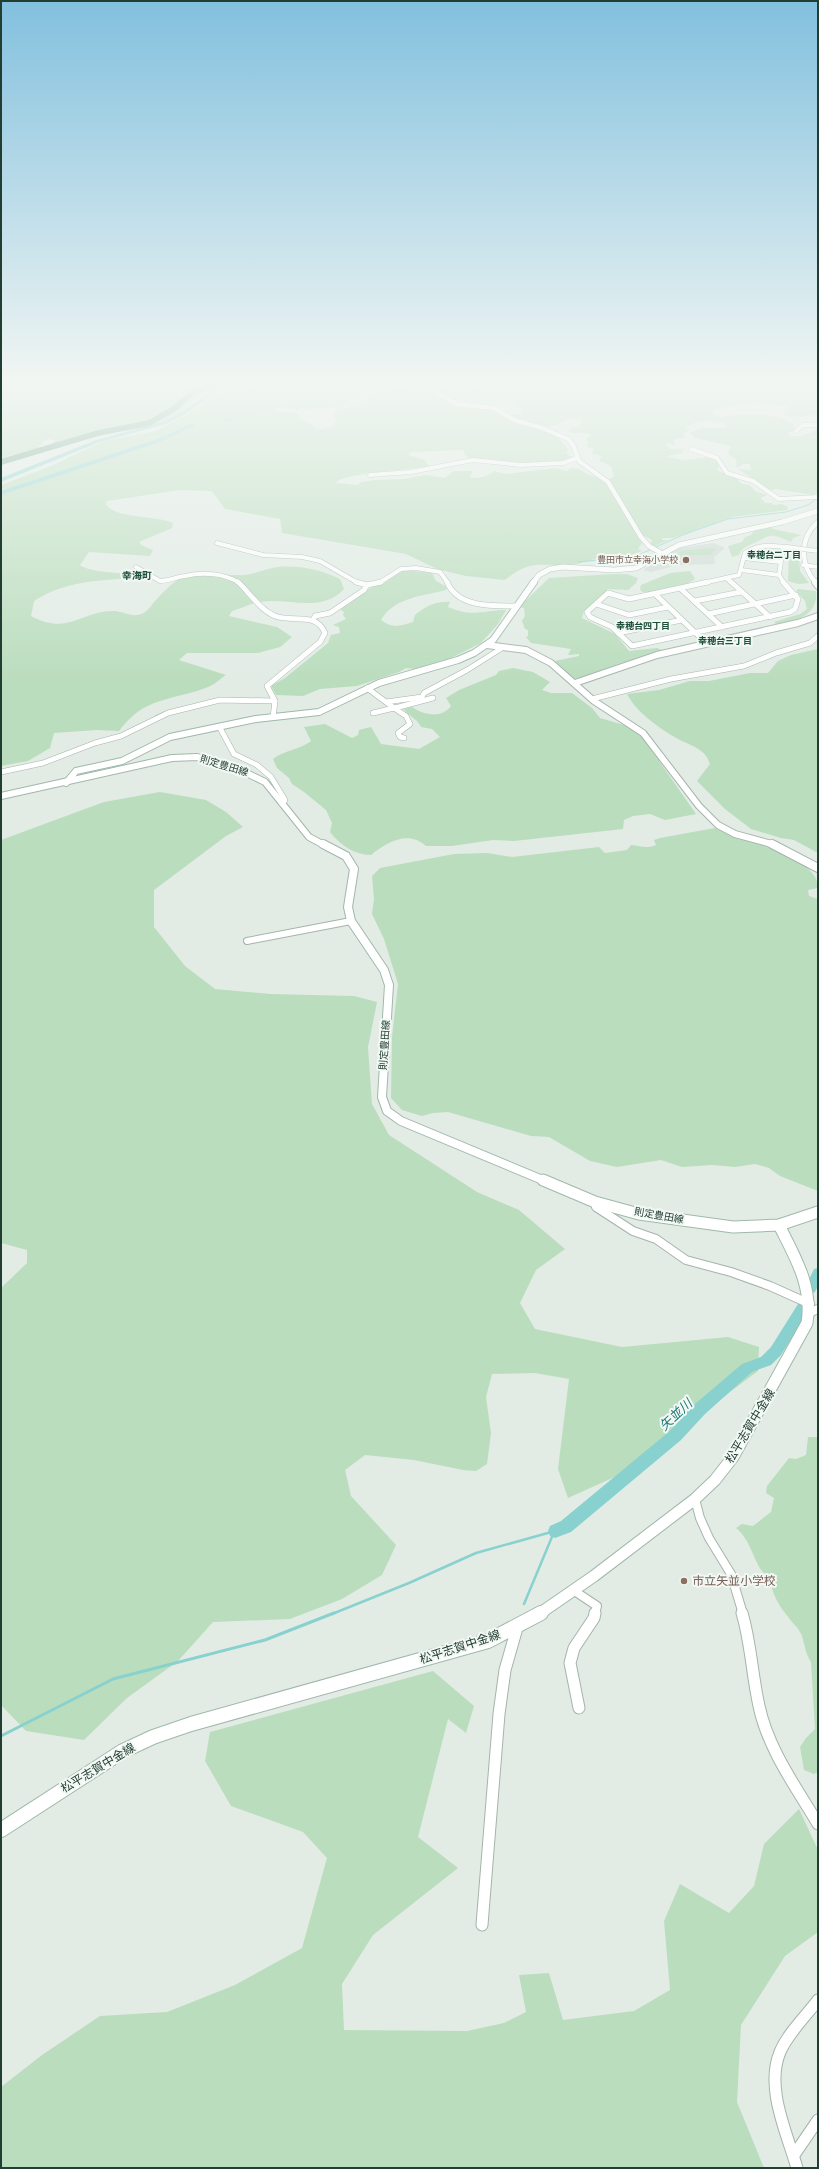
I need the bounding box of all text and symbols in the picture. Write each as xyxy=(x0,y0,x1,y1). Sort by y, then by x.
district label: 幸穂台二丁目 xyxy=(747,550,801,561)
place label: 豊田市立幸海小学校 xyxy=(597,555,678,566)
marker: 豊田市立幸海小学校 xyxy=(681,555,691,565)
district label: 幸海町 xyxy=(122,570,152,582)
district label: 幸穂台四丁目 xyxy=(616,621,670,632)
district label: 幸穂台三丁目 xyxy=(698,636,752,647)
street label: 則定豊田線 xyxy=(198,753,250,779)
street label: 則定豊田線 xyxy=(377,1020,393,1070)
street label: 則定豊田線 xyxy=(633,1206,685,1226)
street label: 松平志賀中金線 xyxy=(722,1386,778,1466)
water label: 矢並川 xyxy=(656,1394,697,1434)
place label: 市立矢並小学校 xyxy=(692,1574,776,1588)
marker: 市立矢並小学校 xyxy=(679,1576,689,1586)
street label: 松平志賀中金線 xyxy=(418,1627,502,1667)
street label: 松平志賀中金線 xyxy=(58,1740,138,1796)

